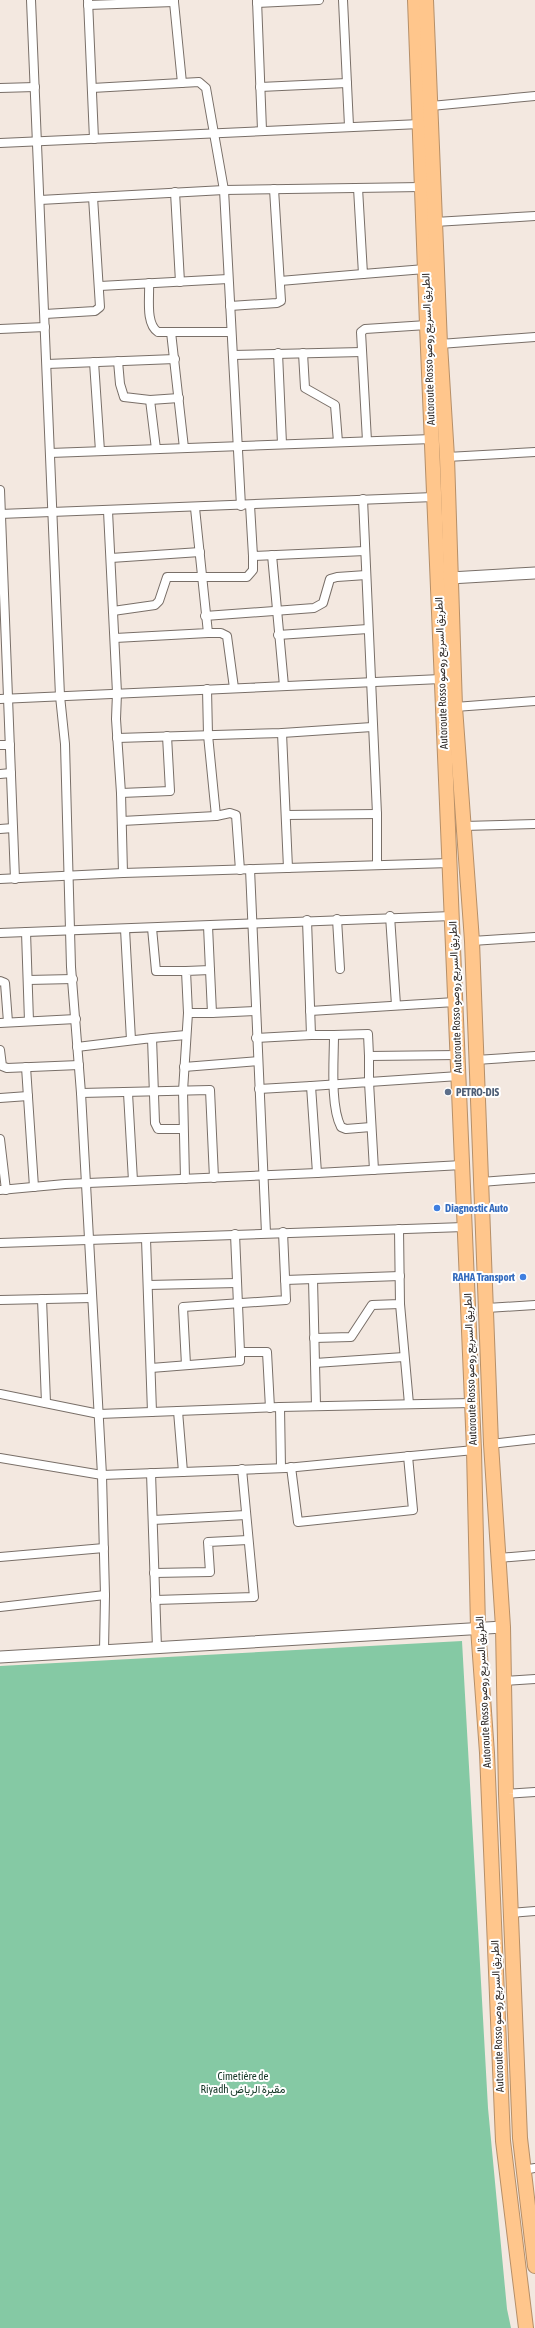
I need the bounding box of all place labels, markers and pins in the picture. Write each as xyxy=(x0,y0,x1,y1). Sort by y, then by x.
place label: PETRO-DIS xyxy=(456,1086,499,1098)
marker: PETRO-DIS xyxy=(443,1087,453,1097)
place label: Diagnostic Auto xyxy=(445,1202,508,1214)
marker: Diagnostic Auto xyxy=(432,1203,442,1213)
place label: RAHA Transport xyxy=(453,1271,516,1283)
marker: RAHA Transport xyxy=(518,1272,528,1282)

